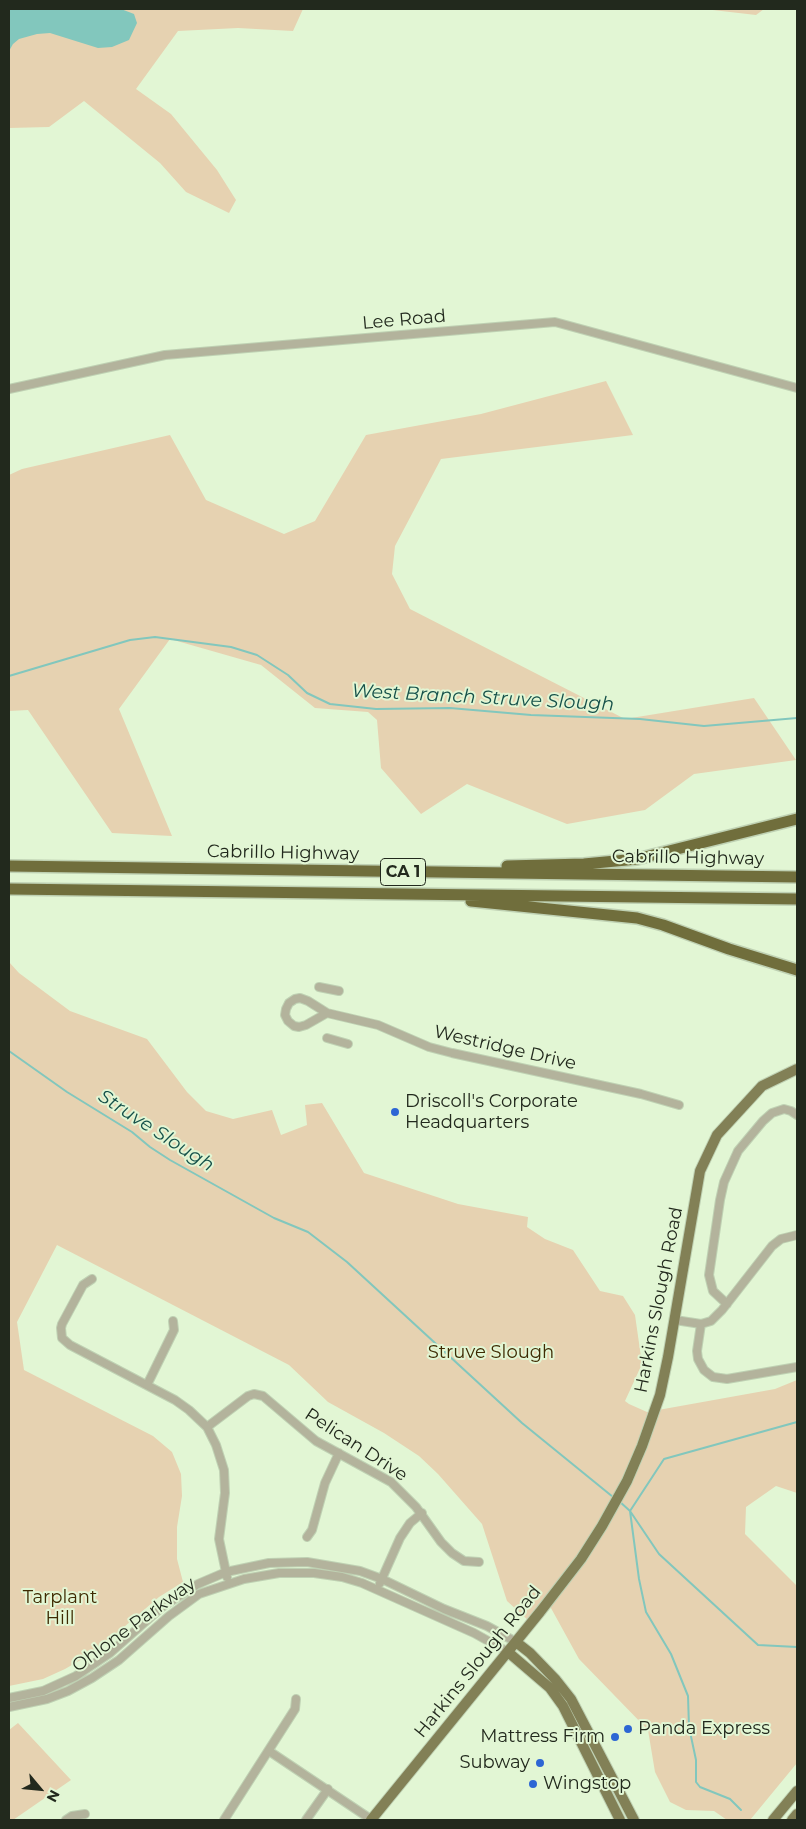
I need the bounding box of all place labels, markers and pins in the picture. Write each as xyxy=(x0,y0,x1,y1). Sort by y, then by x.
place label: Driscoll's Corporate Headquarters xyxy=(405,1091,578,1134)
marker: Driscoll's Corporate Headquarters xyxy=(389,1106,401,1118)
place label: Panda Express xyxy=(638,1718,770,1740)
marker: Panda Express xyxy=(622,1723,634,1735)
place label: Mattress Firm xyxy=(480,1726,605,1748)
marker: Mattress Firm xyxy=(609,1731,621,1743)
place label: Subway xyxy=(459,1752,530,1774)
marker: Subway xyxy=(534,1757,546,1769)
place label: Wingstop xyxy=(543,1773,631,1795)
marker: Wingstop xyxy=(527,1778,539,1790)

